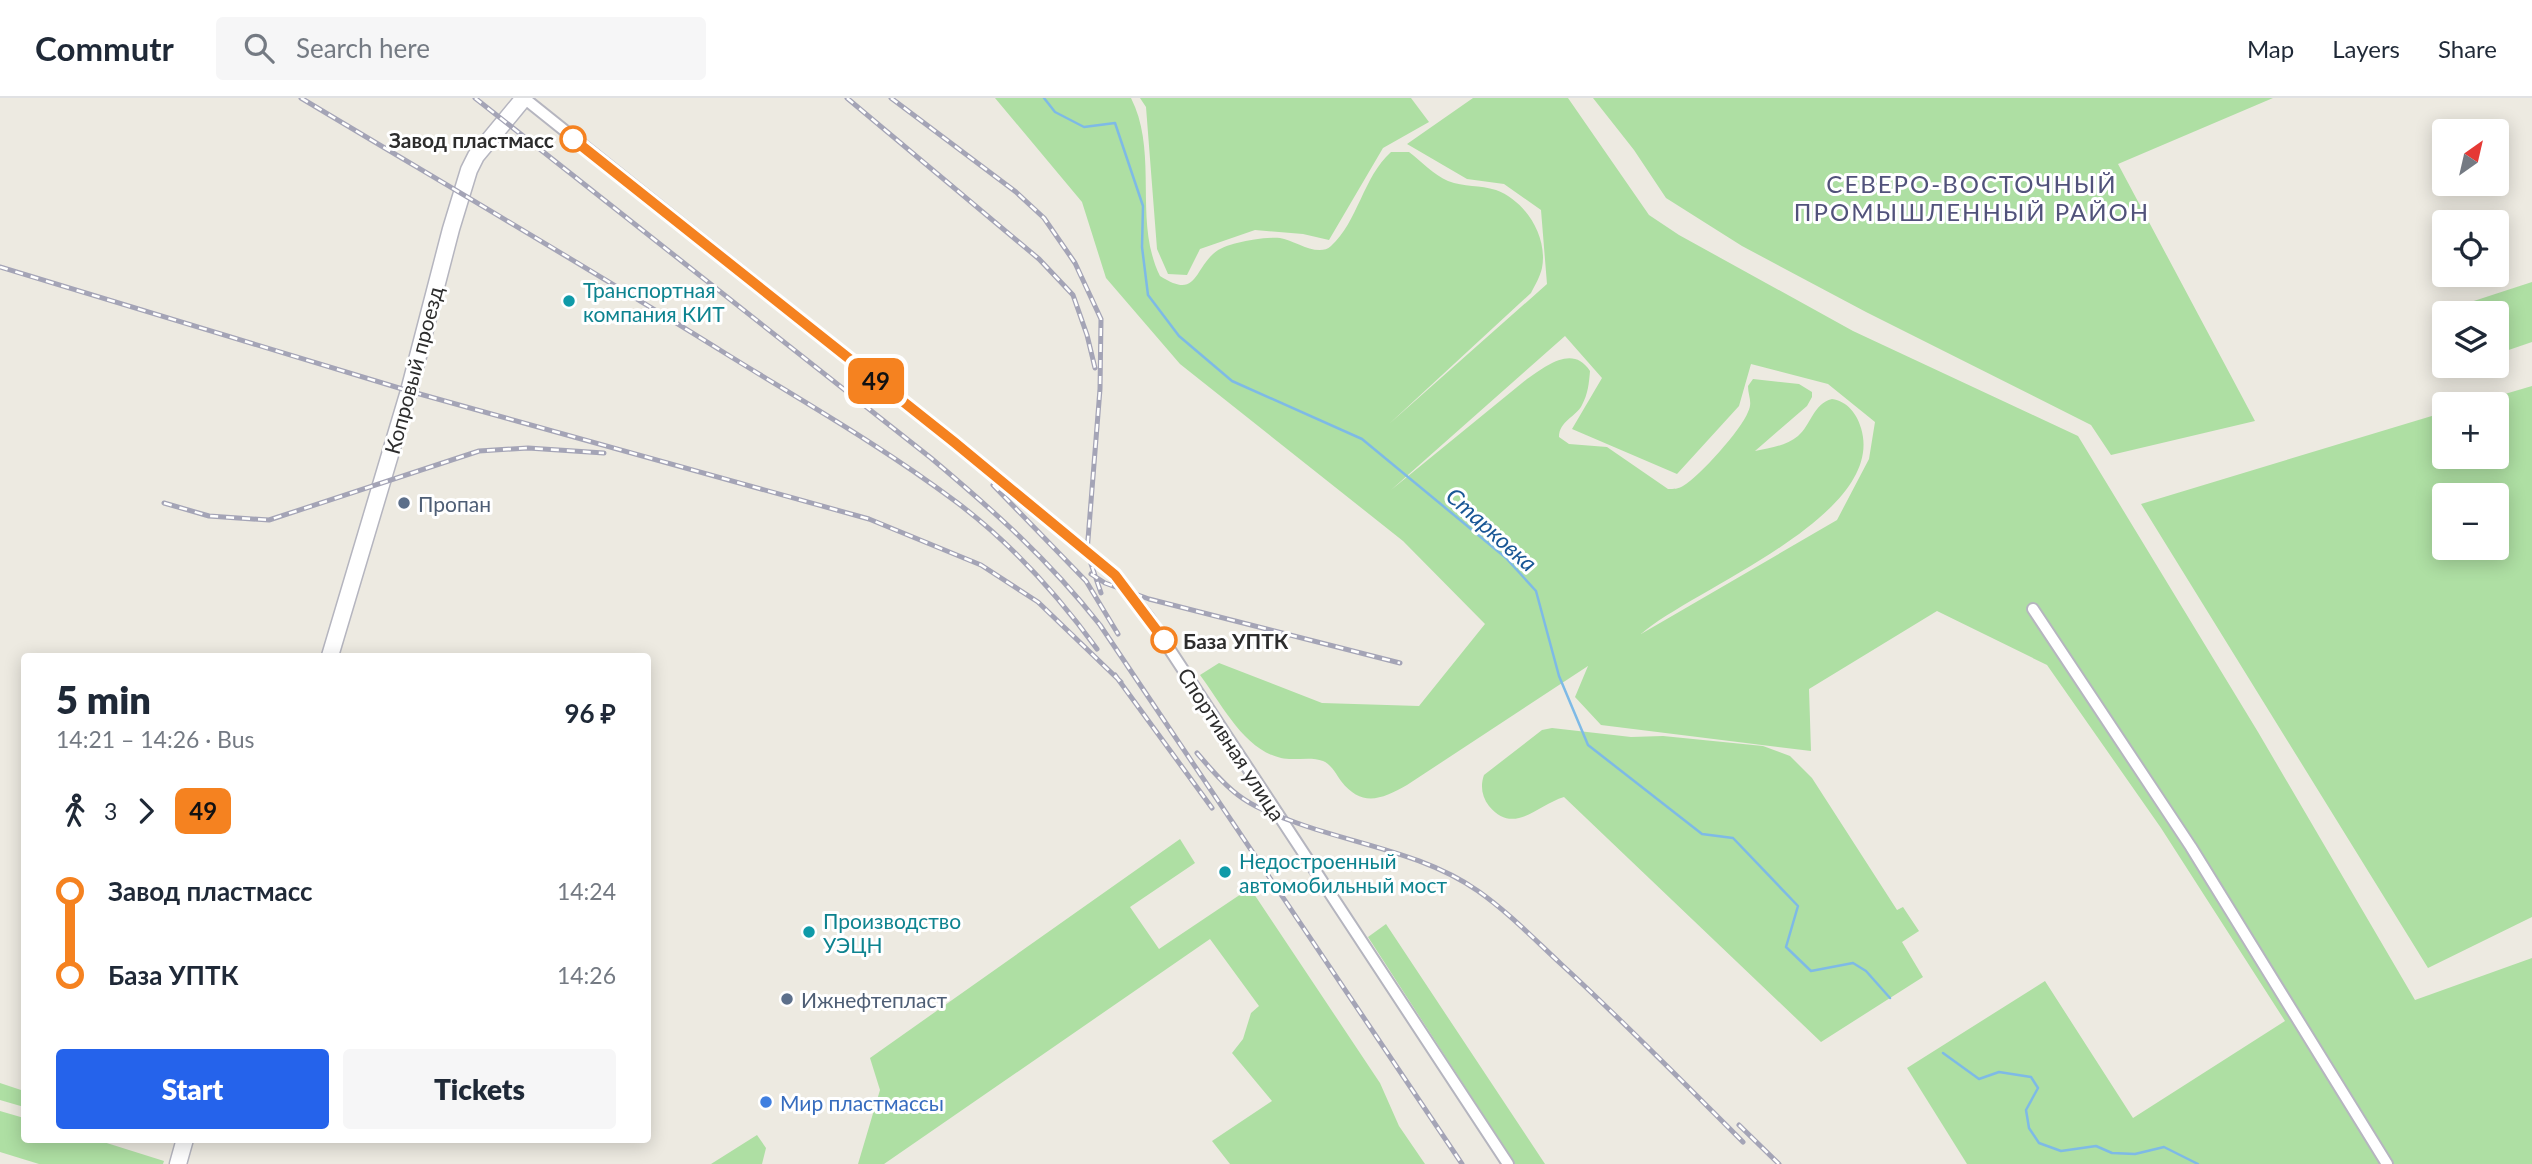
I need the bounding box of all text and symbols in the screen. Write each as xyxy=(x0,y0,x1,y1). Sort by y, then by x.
search box xyxy=(216,17,706,80)
text: Commutr xyxy=(35,28,174,68)
icon: search xyxy=(240,29,278,67)
text: Search here xyxy=(296,32,430,64)
text: Map xyxy=(2247,34,2294,63)
text: Layers xyxy=(2332,34,2400,63)
text: Share xyxy=(2438,34,2497,63)
north arrow xyxy=(2432,119,2510,196)
map controls xyxy=(2432,119,2509,560)
marker: Завод пластмасс xyxy=(560,126,586,152)
place label: Завод пластмасс xyxy=(389,127,554,152)
district label: СЕВЕРО-ВОСТОЧНЫЙ ПРОМЫШЛЕННЫЙ РАЙОН xyxy=(1794,169,2150,226)
button: locate xyxy=(2432,210,2509,287)
place label: Транспортная компания КИТ xyxy=(583,277,725,326)
street label: Копровый проезд xyxy=(379,283,447,457)
marker: Транспортная компания КИТ xyxy=(561,293,577,309)
button: layers xyxy=(2432,301,2509,378)
line badge: 49 xyxy=(844,358,908,404)
text: 49 xyxy=(862,366,890,395)
button: + xyxy=(2432,392,2509,469)
water label: Старковка xyxy=(1441,481,1543,577)
button: − xyxy=(2432,483,2509,560)
place label: Пропан xyxy=(418,491,491,516)
marker: Пропан xyxy=(396,495,412,511)
marker: База УПТК xyxy=(1151,627,1177,653)
place label: База УПТК xyxy=(1183,628,1289,653)
street label: Спортивная улица xyxy=(1173,663,1291,825)
text: 5 min xyxy=(56,676,151,722)
text: 96 ₽ xyxy=(564,697,616,729)
text: 14:21 – 14:26 · Bus xyxy=(56,725,255,753)
icon: walk xyxy=(56,792,94,830)
icon: forward xyxy=(127,792,165,830)
text: 49 xyxy=(189,796,217,825)
text: 3 xyxy=(104,797,117,825)
place label: Недостроенный автомобильный мост xyxy=(1239,848,1447,897)
marker: Недостроенный автомобильный мост xyxy=(1217,864,1233,880)
text: Завод пластмасс xyxy=(108,875,313,907)
text: 14:24 xyxy=(557,877,616,905)
place label: Производство УЭЦН xyxy=(823,908,961,957)
marker: Производство УЭЦН xyxy=(801,924,817,940)
text: База УПТК xyxy=(108,959,239,991)
text: 14:26 xyxy=(557,961,616,989)
place label: Ижнефтепласт xyxy=(801,987,948,1012)
marker: Ижнефтепласт xyxy=(779,991,795,1007)
button: Start xyxy=(56,1049,329,1129)
button: Tickets xyxy=(343,1049,616,1129)
place label: Мир пластмассы xyxy=(780,1090,944,1115)
marker: Мир пластмассы xyxy=(758,1094,774,1110)

